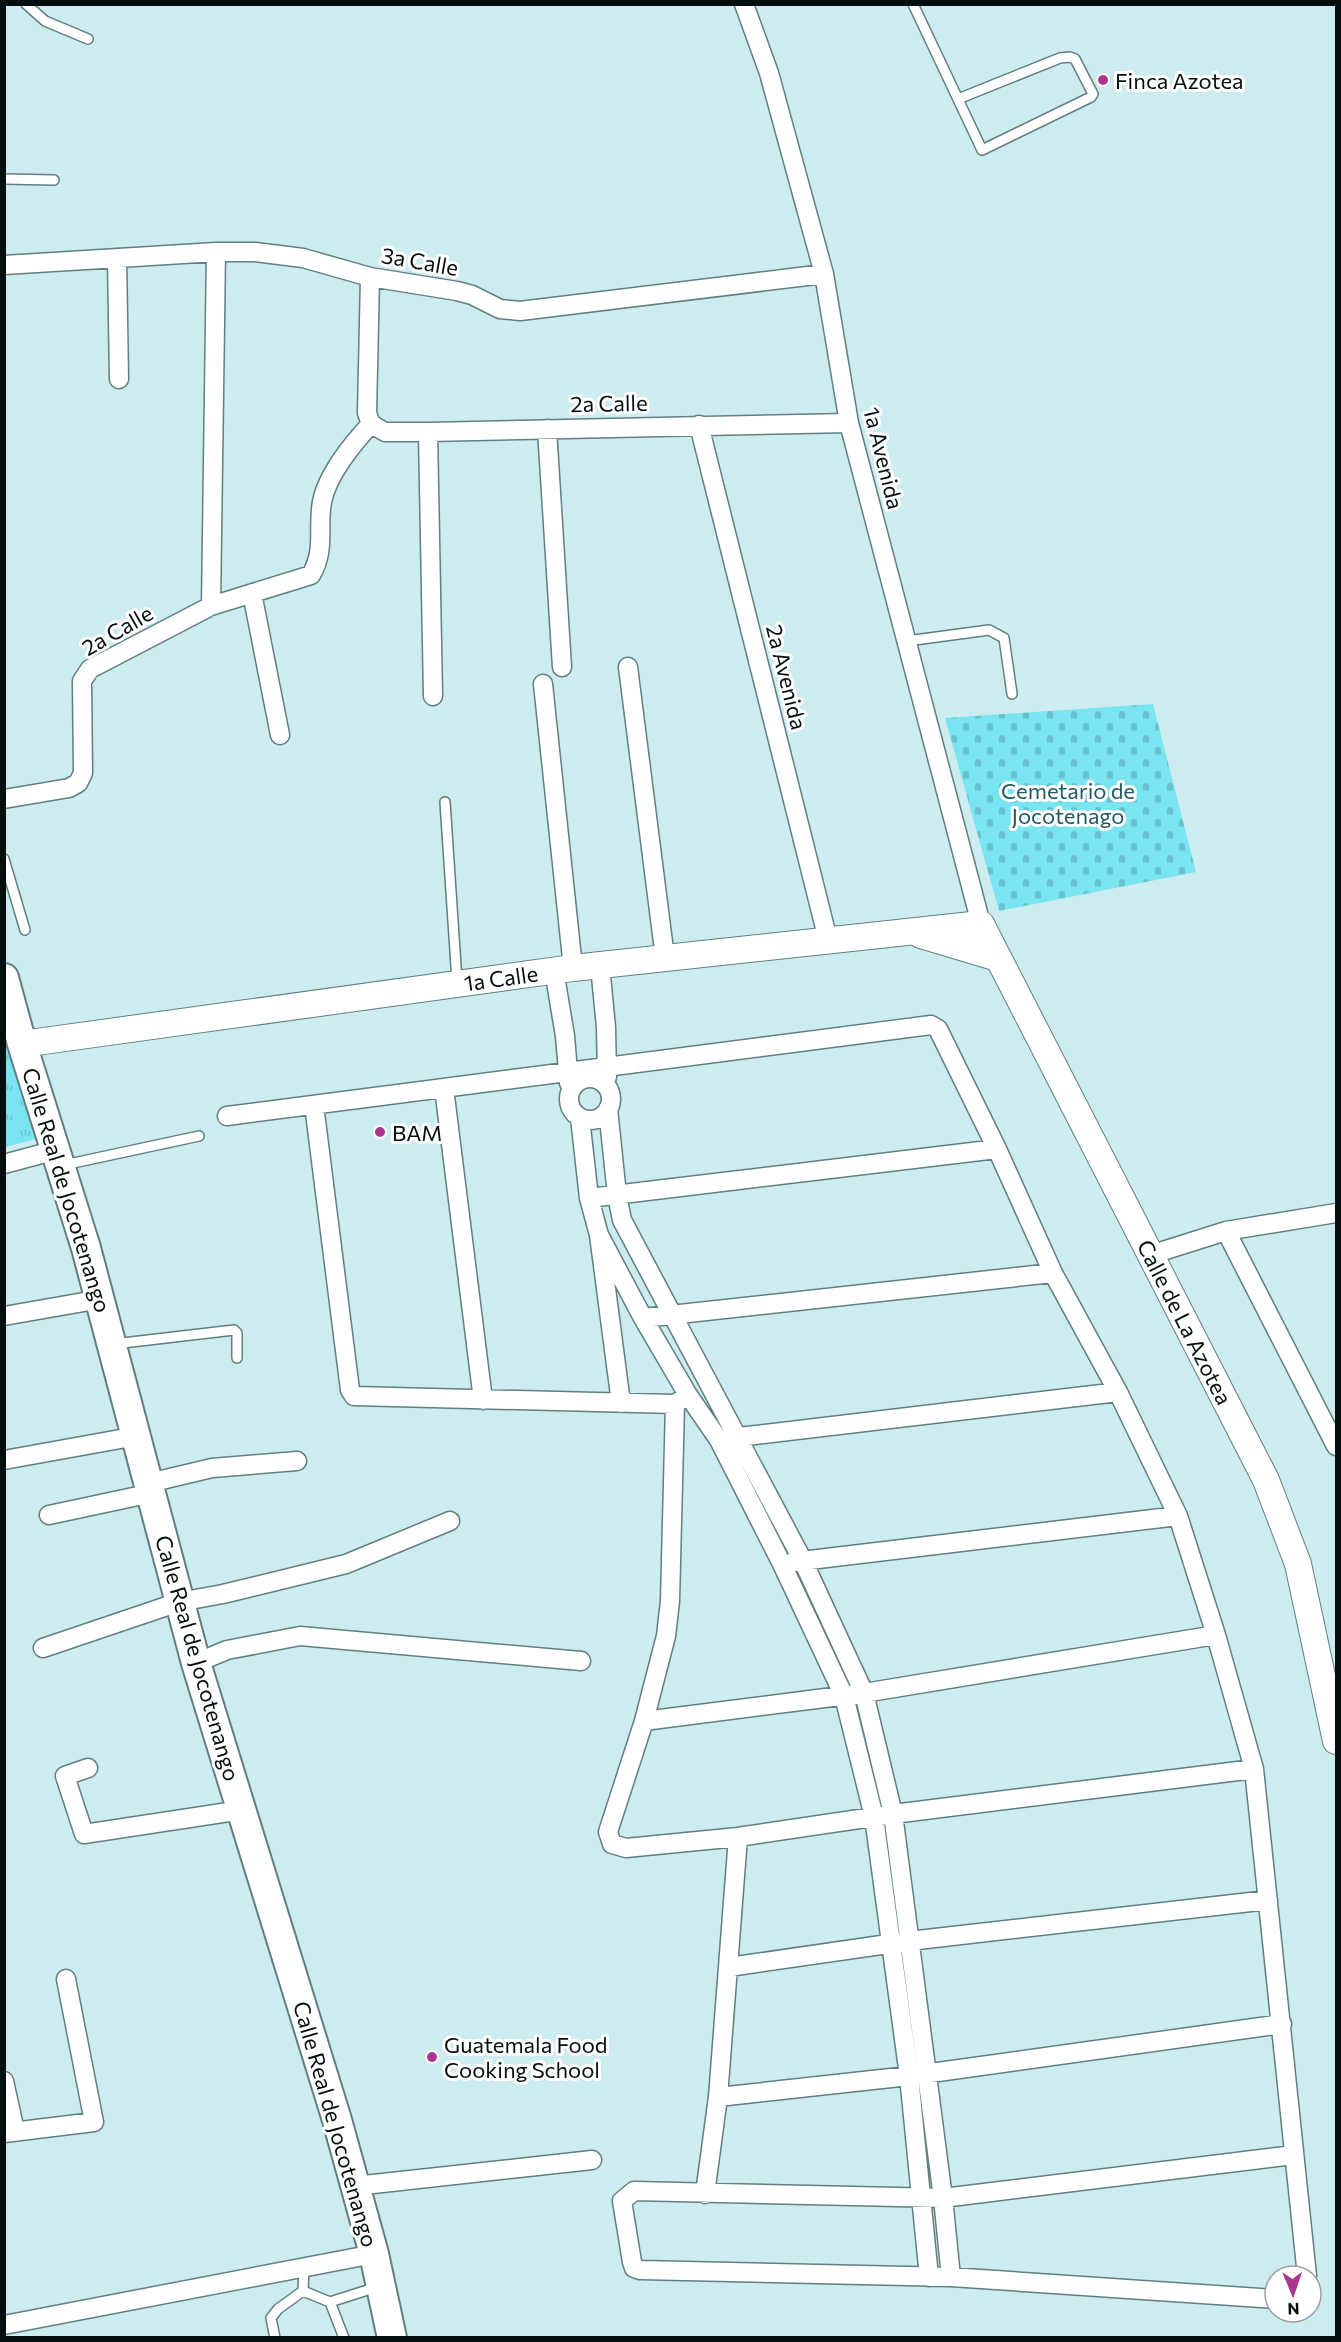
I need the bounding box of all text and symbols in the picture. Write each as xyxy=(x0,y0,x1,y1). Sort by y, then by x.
place label: Finca Azotea xyxy=(1115,67,1244,94)
marker: Finca Azotea xyxy=(1096,73,1110,87)
street label: 3a Calle xyxy=(379,241,461,281)
street label: 2a Calle xyxy=(570,389,648,417)
street label: 1a Avenida xyxy=(858,404,910,512)
street label: 2a Calle xyxy=(77,599,157,661)
street label: 2a Avenida xyxy=(761,622,813,732)
park label: Cemetario de Jocotenago xyxy=(1001,777,1135,829)
street label: 1a Calle xyxy=(462,959,540,997)
street label: Calle Real de Jocotenango xyxy=(17,1064,117,1316)
place label: BAM xyxy=(392,1119,442,1146)
marker: BAM xyxy=(373,1125,387,1139)
street label: Calle de La Azotea xyxy=(1132,1235,1238,1409)
street label: Calle Real de Jocotenango xyxy=(150,1532,246,1784)
street label: Calle Real de Jocotenango xyxy=(288,1998,384,2250)
place label: Guatemala Food Cooking School xyxy=(444,2031,608,2083)
marker: Guatemala Food Cooking School xyxy=(425,2050,439,2064)
north arrow xyxy=(1263,2264,1323,2324)
text: N xyxy=(1287,2300,1300,2319)

